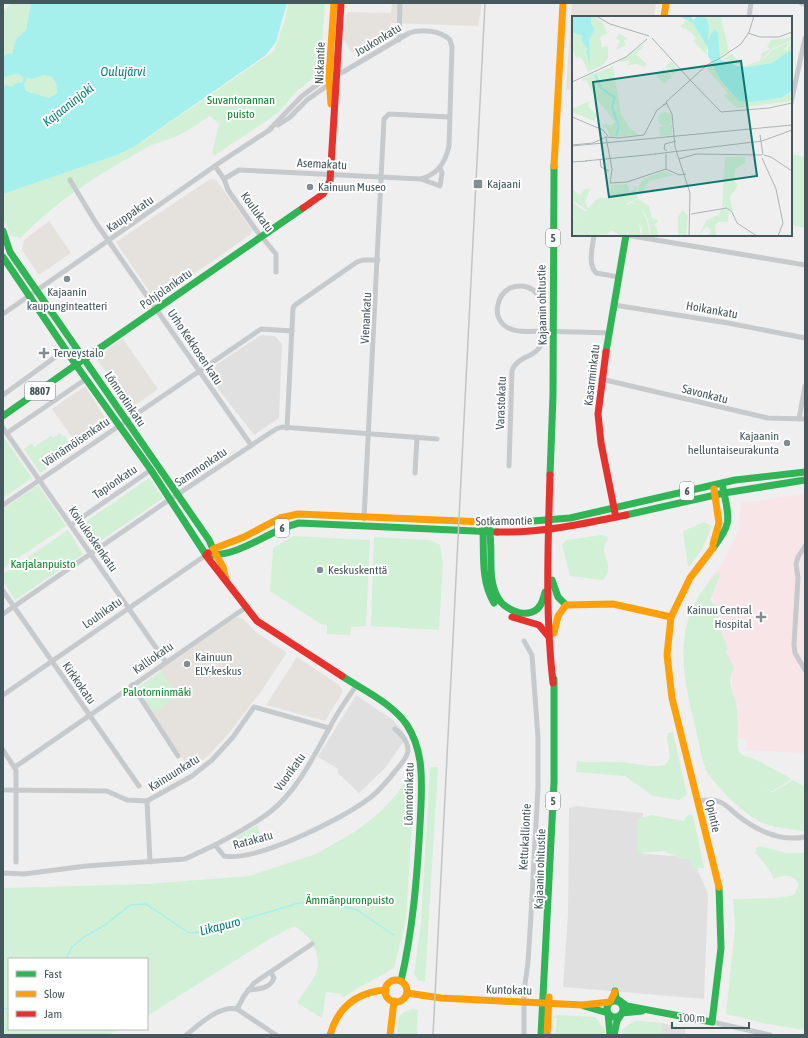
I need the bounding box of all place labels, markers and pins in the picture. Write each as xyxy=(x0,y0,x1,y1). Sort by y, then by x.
place label: Kajaani xyxy=(487,177,521,191)
marker: Kajaani xyxy=(472,178,484,190)
place label: Kainuun Museo xyxy=(318,180,386,194)
marker: Kainuun Museo xyxy=(305,182,315,192)
marker: Kajaanin kaupunginteatteri xyxy=(62,274,72,284)
place label: Kajaanin kaupunginteatteri xyxy=(27,285,107,313)
place label: Terveystalo xyxy=(53,346,104,360)
marker: Terveystalo xyxy=(38,347,50,359)
place label: Kajaanin helluntaiseurakunta xyxy=(688,429,779,457)
marker: Kajaanin helluntaiseurakunta xyxy=(782,438,792,448)
place label: Keskuskenttä xyxy=(328,563,387,577)
marker: Keskuskenttä xyxy=(315,565,325,575)
place label: Kainuu Central Hospital xyxy=(687,603,753,631)
marker: Kainuu Central Hospital xyxy=(755,611,767,623)
place label: Kainuun ELY-keskus xyxy=(195,650,242,678)
marker: Kainuun ELY-keskus xyxy=(182,659,192,669)

